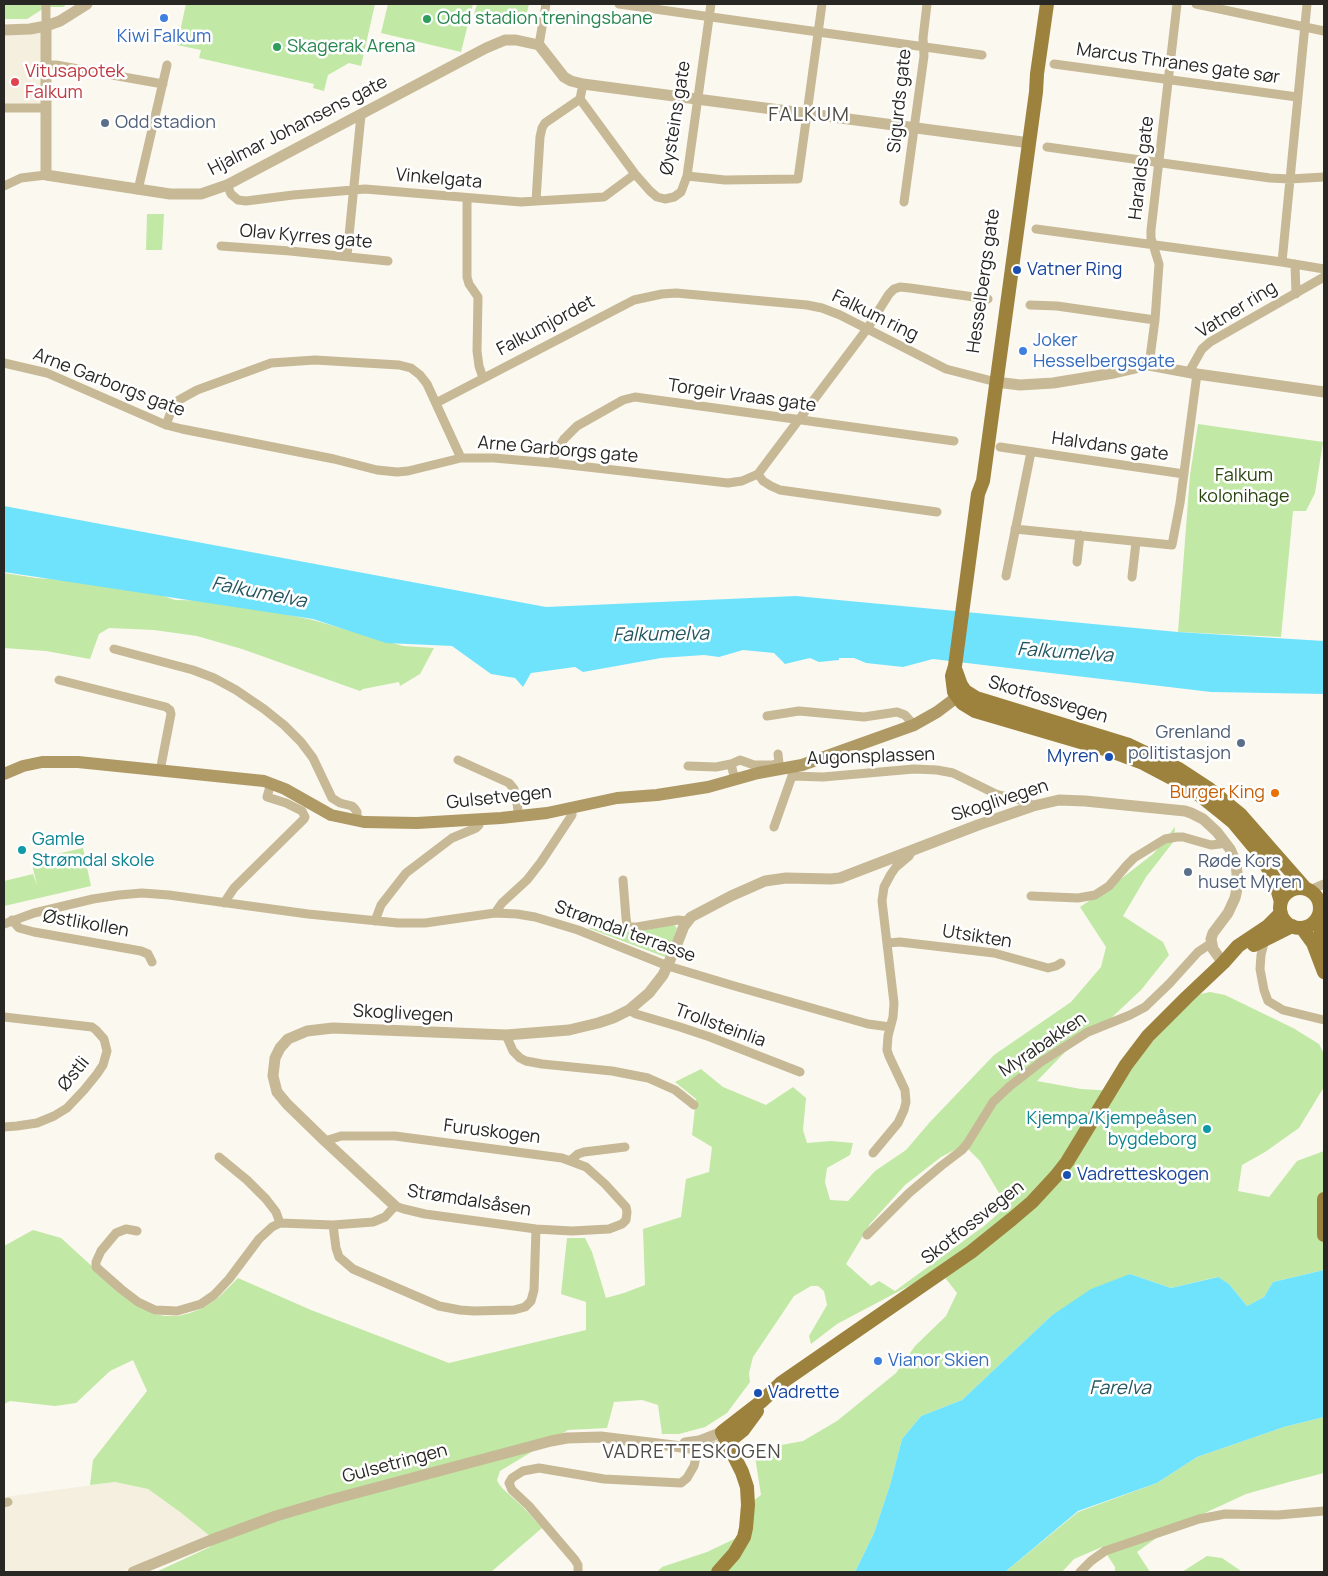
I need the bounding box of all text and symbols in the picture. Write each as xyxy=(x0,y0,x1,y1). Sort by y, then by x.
place label: Odd stadion treningsbane xyxy=(437,8,653,30)
marker: Kiwi Falkum xyxy=(158,12,170,24)
marker: Odd stadion treningsbane xyxy=(421,13,433,25)
place label: Kiwi Falkum xyxy=(117,26,211,48)
place label: Skagerak Arena xyxy=(287,36,416,58)
street label: Marcus Thranes gate sør xyxy=(1075,39,1281,89)
marker: Skagerak Arena xyxy=(271,41,283,53)
street label: Sigurds gate xyxy=(884,48,916,154)
street label: Øysteins gate xyxy=(656,59,696,177)
place label: Vitusapotek Falkum xyxy=(25,61,125,104)
street label: Hjalmar Johansens gate xyxy=(205,71,391,181)
marker: Vitusapotek Falkum xyxy=(9,76,21,88)
district label: FALKUM xyxy=(768,103,850,127)
place label: Odd stadion xyxy=(115,112,216,134)
street label: Haralds gate xyxy=(1125,115,1159,221)
marker: Odd stadion xyxy=(99,117,111,129)
street label: Vinkelgata xyxy=(395,164,483,194)
street label: Hesselbergs gate xyxy=(963,207,1005,355)
street label: Olav Kyrres gate xyxy=(239,220,373,254)
place label: Vatner Ring xyxy=(1027,259,1122,281)
marker: Vatner Ring xyxy=(1011,264,1023,276)
street label: Vatner ring xyxy=(1193,277,1281,343)
street label: Falkum ring xyxy=(828,286,922,346)
street label: Falkumjordet xyxy=(493,291,599,361)
place label: Joker Hesselbergsgate xyxy=(1033,330,1175,372)
street label: Arne Garborgs gate xyxy=(30,344,188,422)
marker: Joker Hesselbergsgate xyxy=(1017,345,1029,357)
street label: Torgeir Vraas gate xyxy=(666,375,818,417)
street label: Halvdans gate xyxy=(1050,428,1170,466)
street label: Arne Garborgs gate xyxy=(477,432,639,468)
park label: Falkum kolonihage xyxy=(1198,465,1290,508)
water label: Falkumelva xyxy=(210,573,308,613)
water label: Falkumelva xyxy=(613,623,709,647)
water label: Falkumelva xyxy=(1016,638,1114,668)
street label: Skotfossvegen xyxy=(986,672,1110,728)
place label: Grenland politistasjon xyxy=(1128,722,1231,764)
marker: Grenland politistasjon xyxy=(1235,737,1247,749)
street label: Augonsplassen xyxy=(807,744,935,770)
place label: Myren xyxy=(1047,746,1099,768)
marker: Myren xyxy=(1103,751,1115,763)
street label: Skoglivegen xyxy=(949,775,1051,827)
street label: Gulsetvegen xyxy=(445,782,553,814)
place label: Burger King xyxy=(1170,782,1265,804)
marker: Burger King xyxy=(1269,787,1281,799)
place label: Gamle Strømdal skole xyxy=(32,829,155,872)
marker: Gamle Strømdal skole xyxy=(16,844,28,856)
place label: Røde Kors huset Myren xyxy=(1198,851,1302,894)
marker: Røde Kors huset Myren xyxy=(1182,866,1194,878)
street label: Strømdal terrasse xyxy=(552,896,698,968)
street label: Østlikollen xyxy=(41,906,131,942)
street label: Utsikten xyxy=(941,921,1013,953)
street label: Trollsteinlia xyxy=(672,1000,768,1052)
street label: Skoglivegen xyxy=(352,1001,454,1027)
street label: Myrabakken xyxy=(995,1008,1091,1082)
street label: Østli xyxy=(54,1052,94,1096)
place label: Kjempa/Kjempeåsen bygdeborg xyxy=(1027,1108,1197,1150)
street label: Furuskogen xyxy=(442,1115,542,1149)
marker: Kjempa/Kjempeåsen bygdeborg xyxy=(1201,1123,1213,1135)
place label: Vadretteskogen xyxy=(1077,1164,1209,1186)
marker: Vadretteskogen xyxy=(1061,1169,1073,1181)
street label: Skotfossvegen xyxy=(918,1176,1028,1270)
street label: Strømdalsåsen xyxy=(405,1181,533,1221)
place label: Vianor Skien xyxy=(888,1350,989,1372)
marker: Vianor Skien xyxy=(872,1355,884,1367)
water label: Farelva xyxy=(1089,1378,1151,1400)
place label: Vadrette xyxy=(768,1382,839,1404)
marker: Vadrette xyxy=(752,1387,764,1399)
street label: Gulsetringen xyxy=(340,1440,450,1488)
district label: VADRETTESKOGEN xyxy=(601,1442,783,1464)

